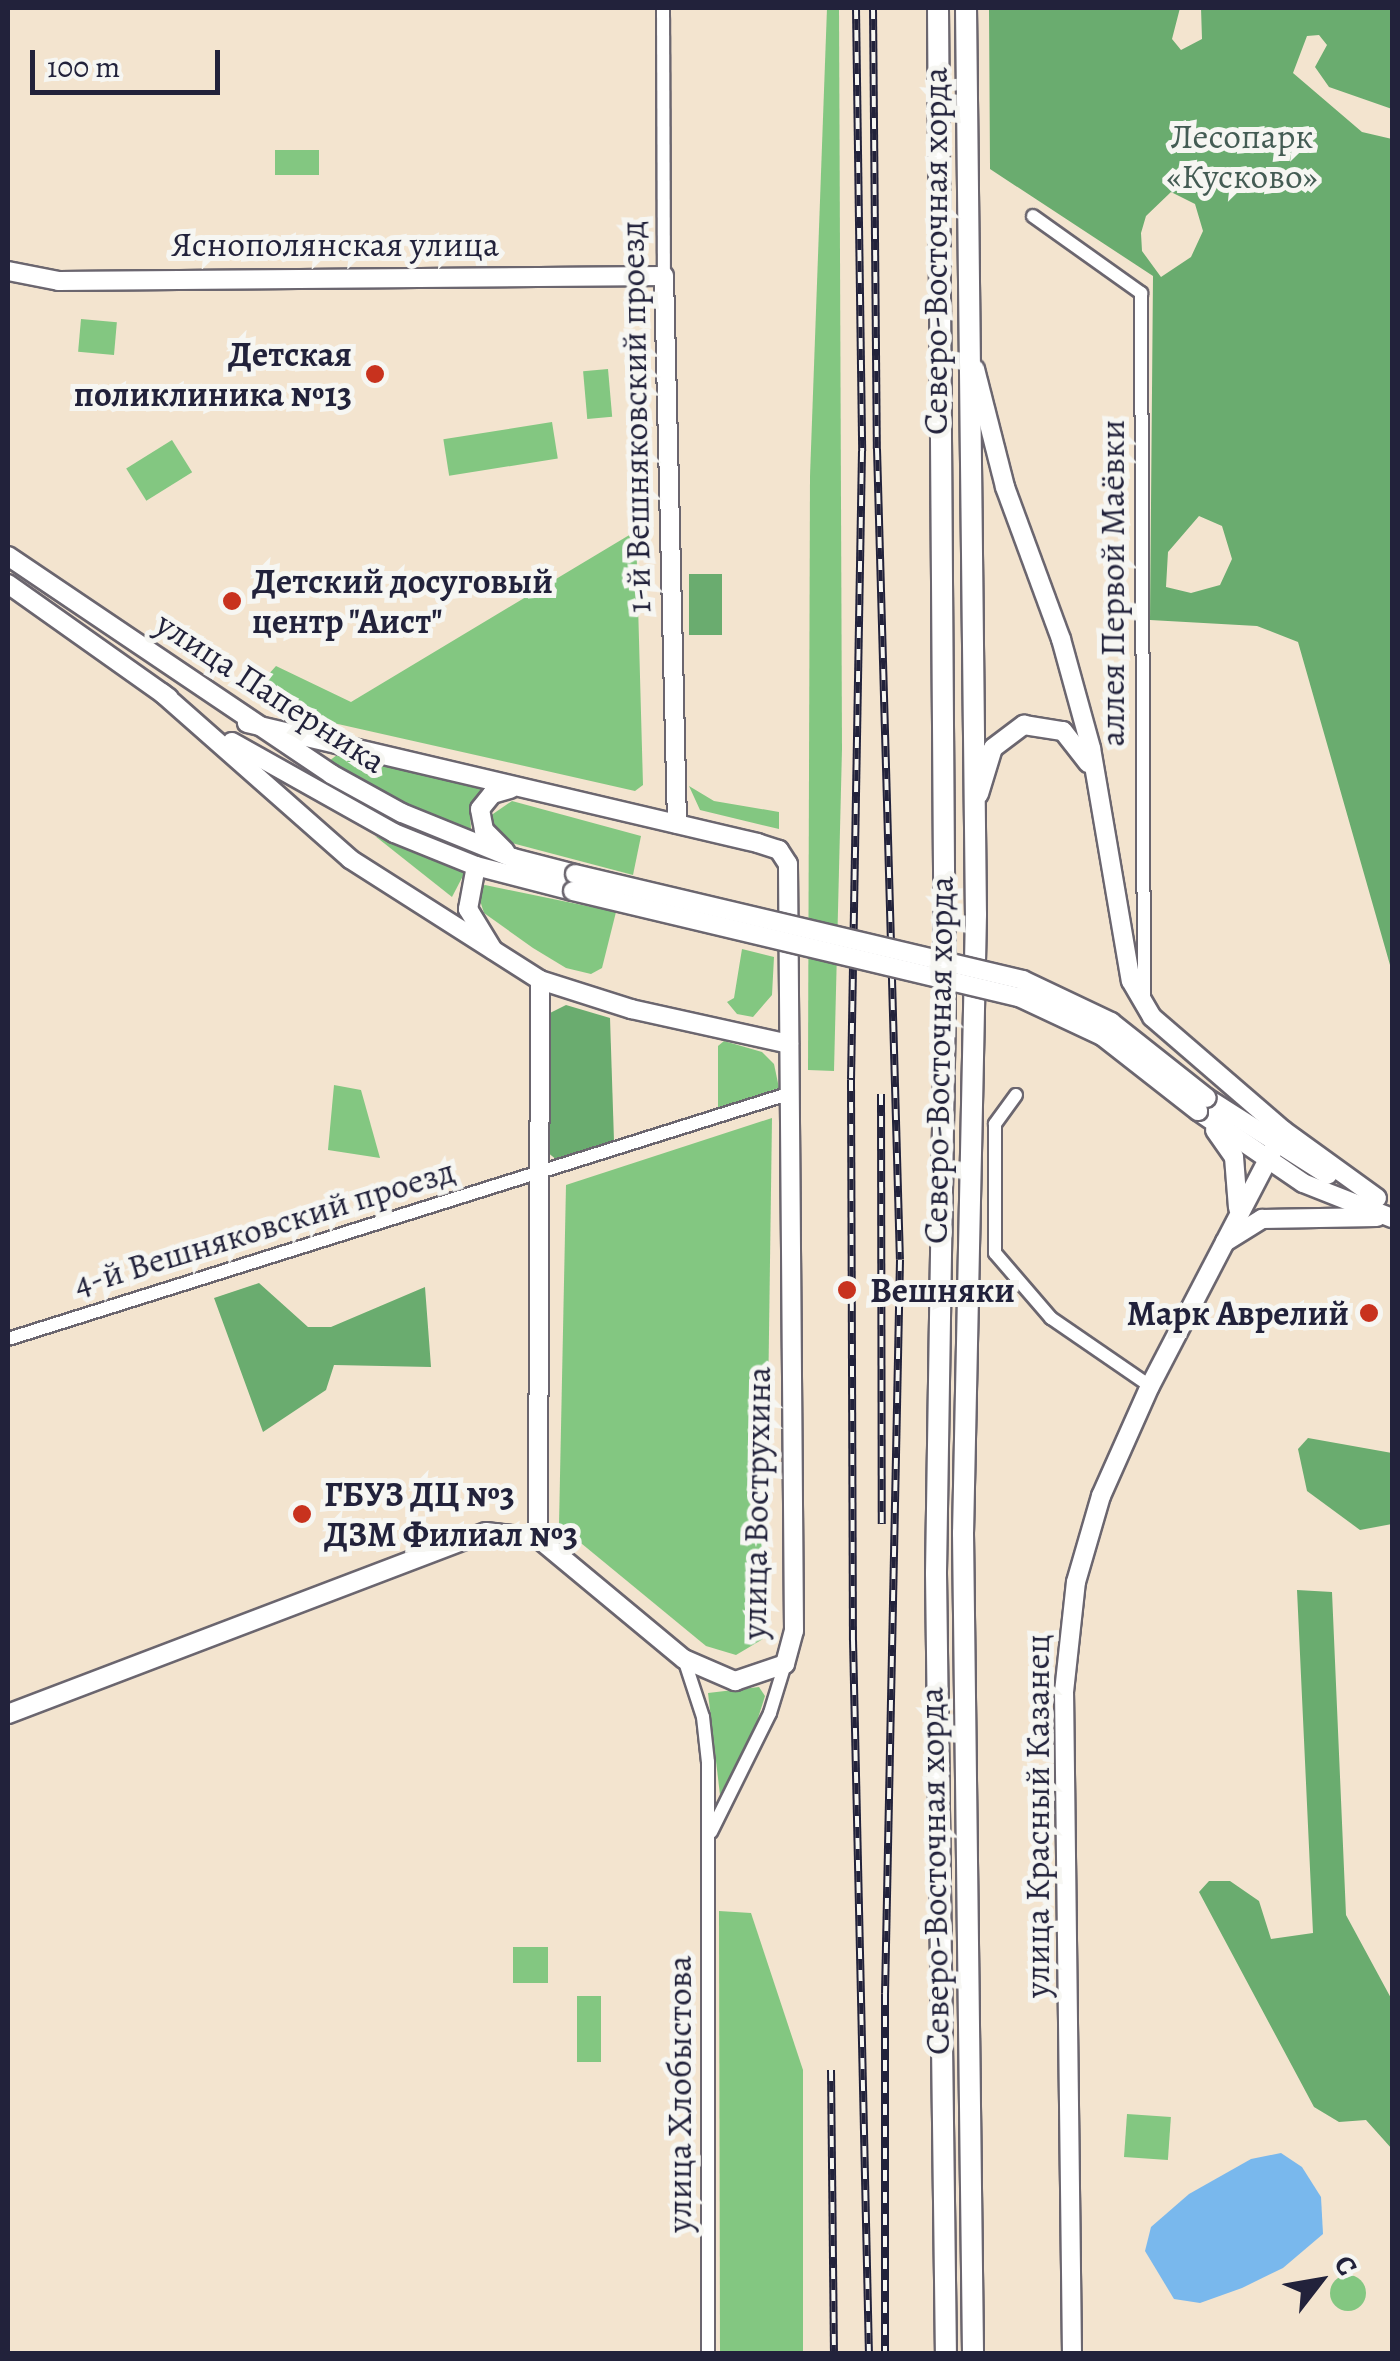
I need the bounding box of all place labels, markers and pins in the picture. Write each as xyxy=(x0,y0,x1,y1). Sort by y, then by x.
place label: Детская поликлиника №13 xyxy=(74,333,352,415)
marker: Детская поликлиника №13 xyxy=(362,361,388,387)
place label: Детский досуговый центр "Аист" xyxy=(252,560,553,642)
marker: Детский досуговый центр "Аист" xyxy=(221,590,243,612)
place label: Вешняки xyxy=(870,1269,1015,1311)
marker: Вешняки xyxy=(834,1277,860,1303)
place label: Марк Аврелий xyxy=(1127,1292,1349,1334)
marker: Марк Аврелий xyxy=(1358,1302,1380,1324)
place label: ГБУЗ ДЦ №3 ДЗМ Филиал №3 xyxy=(324,1473,578,1555)
marker: ГБУЗ ДЦ №3 ДЗМ Филиал №3 xyxy=(289,1501,315,1527)

